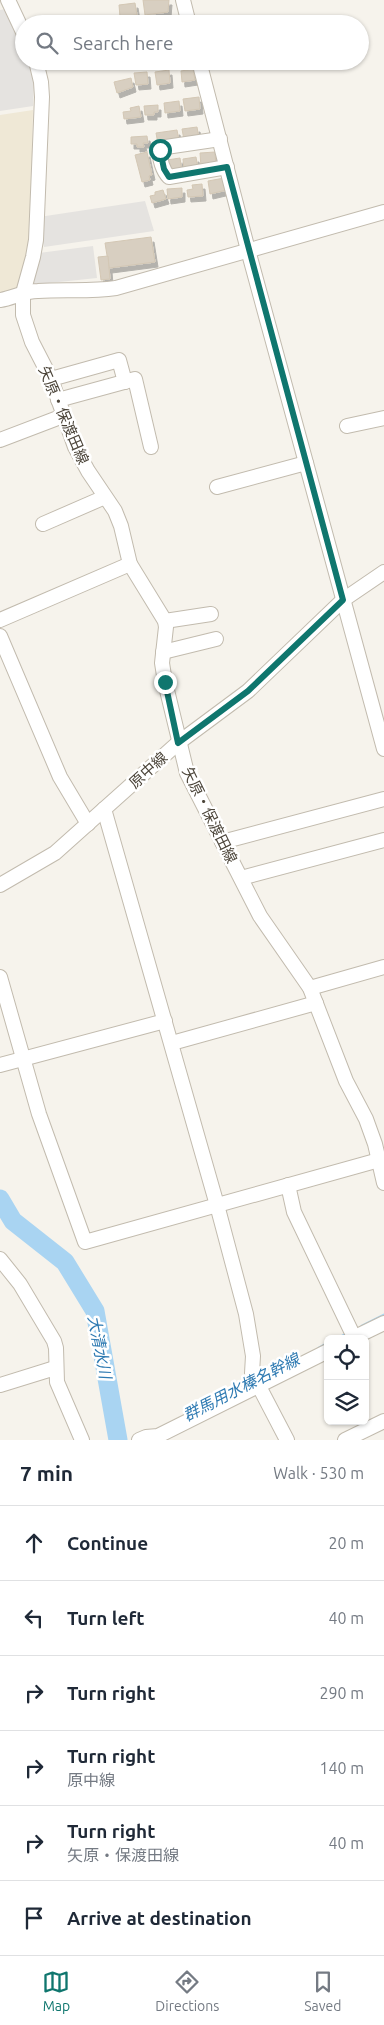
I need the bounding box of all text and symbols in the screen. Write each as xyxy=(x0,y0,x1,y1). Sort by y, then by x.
search box xyxy=(15,15,369,70)
icon: search xyxy=(33,29,61,57)
text: Search here xyxy=(73,32,173,54)
route start xyxy=(149,139,172,162)
street label: 矢原・保渡田線 xyxy=(36,363,92,467)
route end xyxy=(154,671,177,694)
street label: 原中線 xyxy=(126,749,170,791)
street label: 矢原・保渡田線 xyxy=(179,764,241,866)
water label: 大清水川 xyxy=(85,1314,115,1382)
map controls xyxy=(324,1335,369,1425)
button: locate xyxy=(324,1335,369,1380)
water label: 群馬用水榛名幹線 xyxy=(180,1349,304,1424)
button: layers xyxy=(324,1380,369,1425)
text: 7 min xyxy=(20,1461,73,1485)
text: Walk · 530 m xyxy=(273,1464,364,1482)
icon: ahead xyxy=(20,1529,48,1557)
text: Continue xyxy=(67,1532,148,1554)
text: 20 m xyxy=(328,1534,364,1552)
icon: left xyxy=(20,1604,48,1632)
text: Turn left xyxy=(67,1607,145,1629)
text: 40 m xyxy=(328,1609,364,1627)
icon: right xyxy=(20,1679,48,1707)
text: Turn right xyxy=(67,1682,155,1704)
text: 290 m xyxy=(319,1684,364,1702)
text: Turn right xyxy=(67,1745,155,1767)
icon: right xyxy=(20,1754,48,1782)
text: 140 m xyxy=(319,1759,364,1777)
text: 原中線 xyxy=(67,1771,115,1789)
text: Turn right xyxy=(67,1820,155,1842)
icon: right xyxy=(20,1829,48,1857)
text: 40 m xyxy=(328,1834,364,1852)
text: 矢原・保渡田線 xyxy=(67,1846,179,1864)
icon: arrive xyxy=(20,1904,48,1932)
text: Arrive at destination xyxy=(67,1907,252,1929)
tab: Map xyxy=(42,1968,70,2014)
tab: Directions xyxy=(155,1968,219,2014)
tab: Saved xyxy=(304,1968,342,2014)

